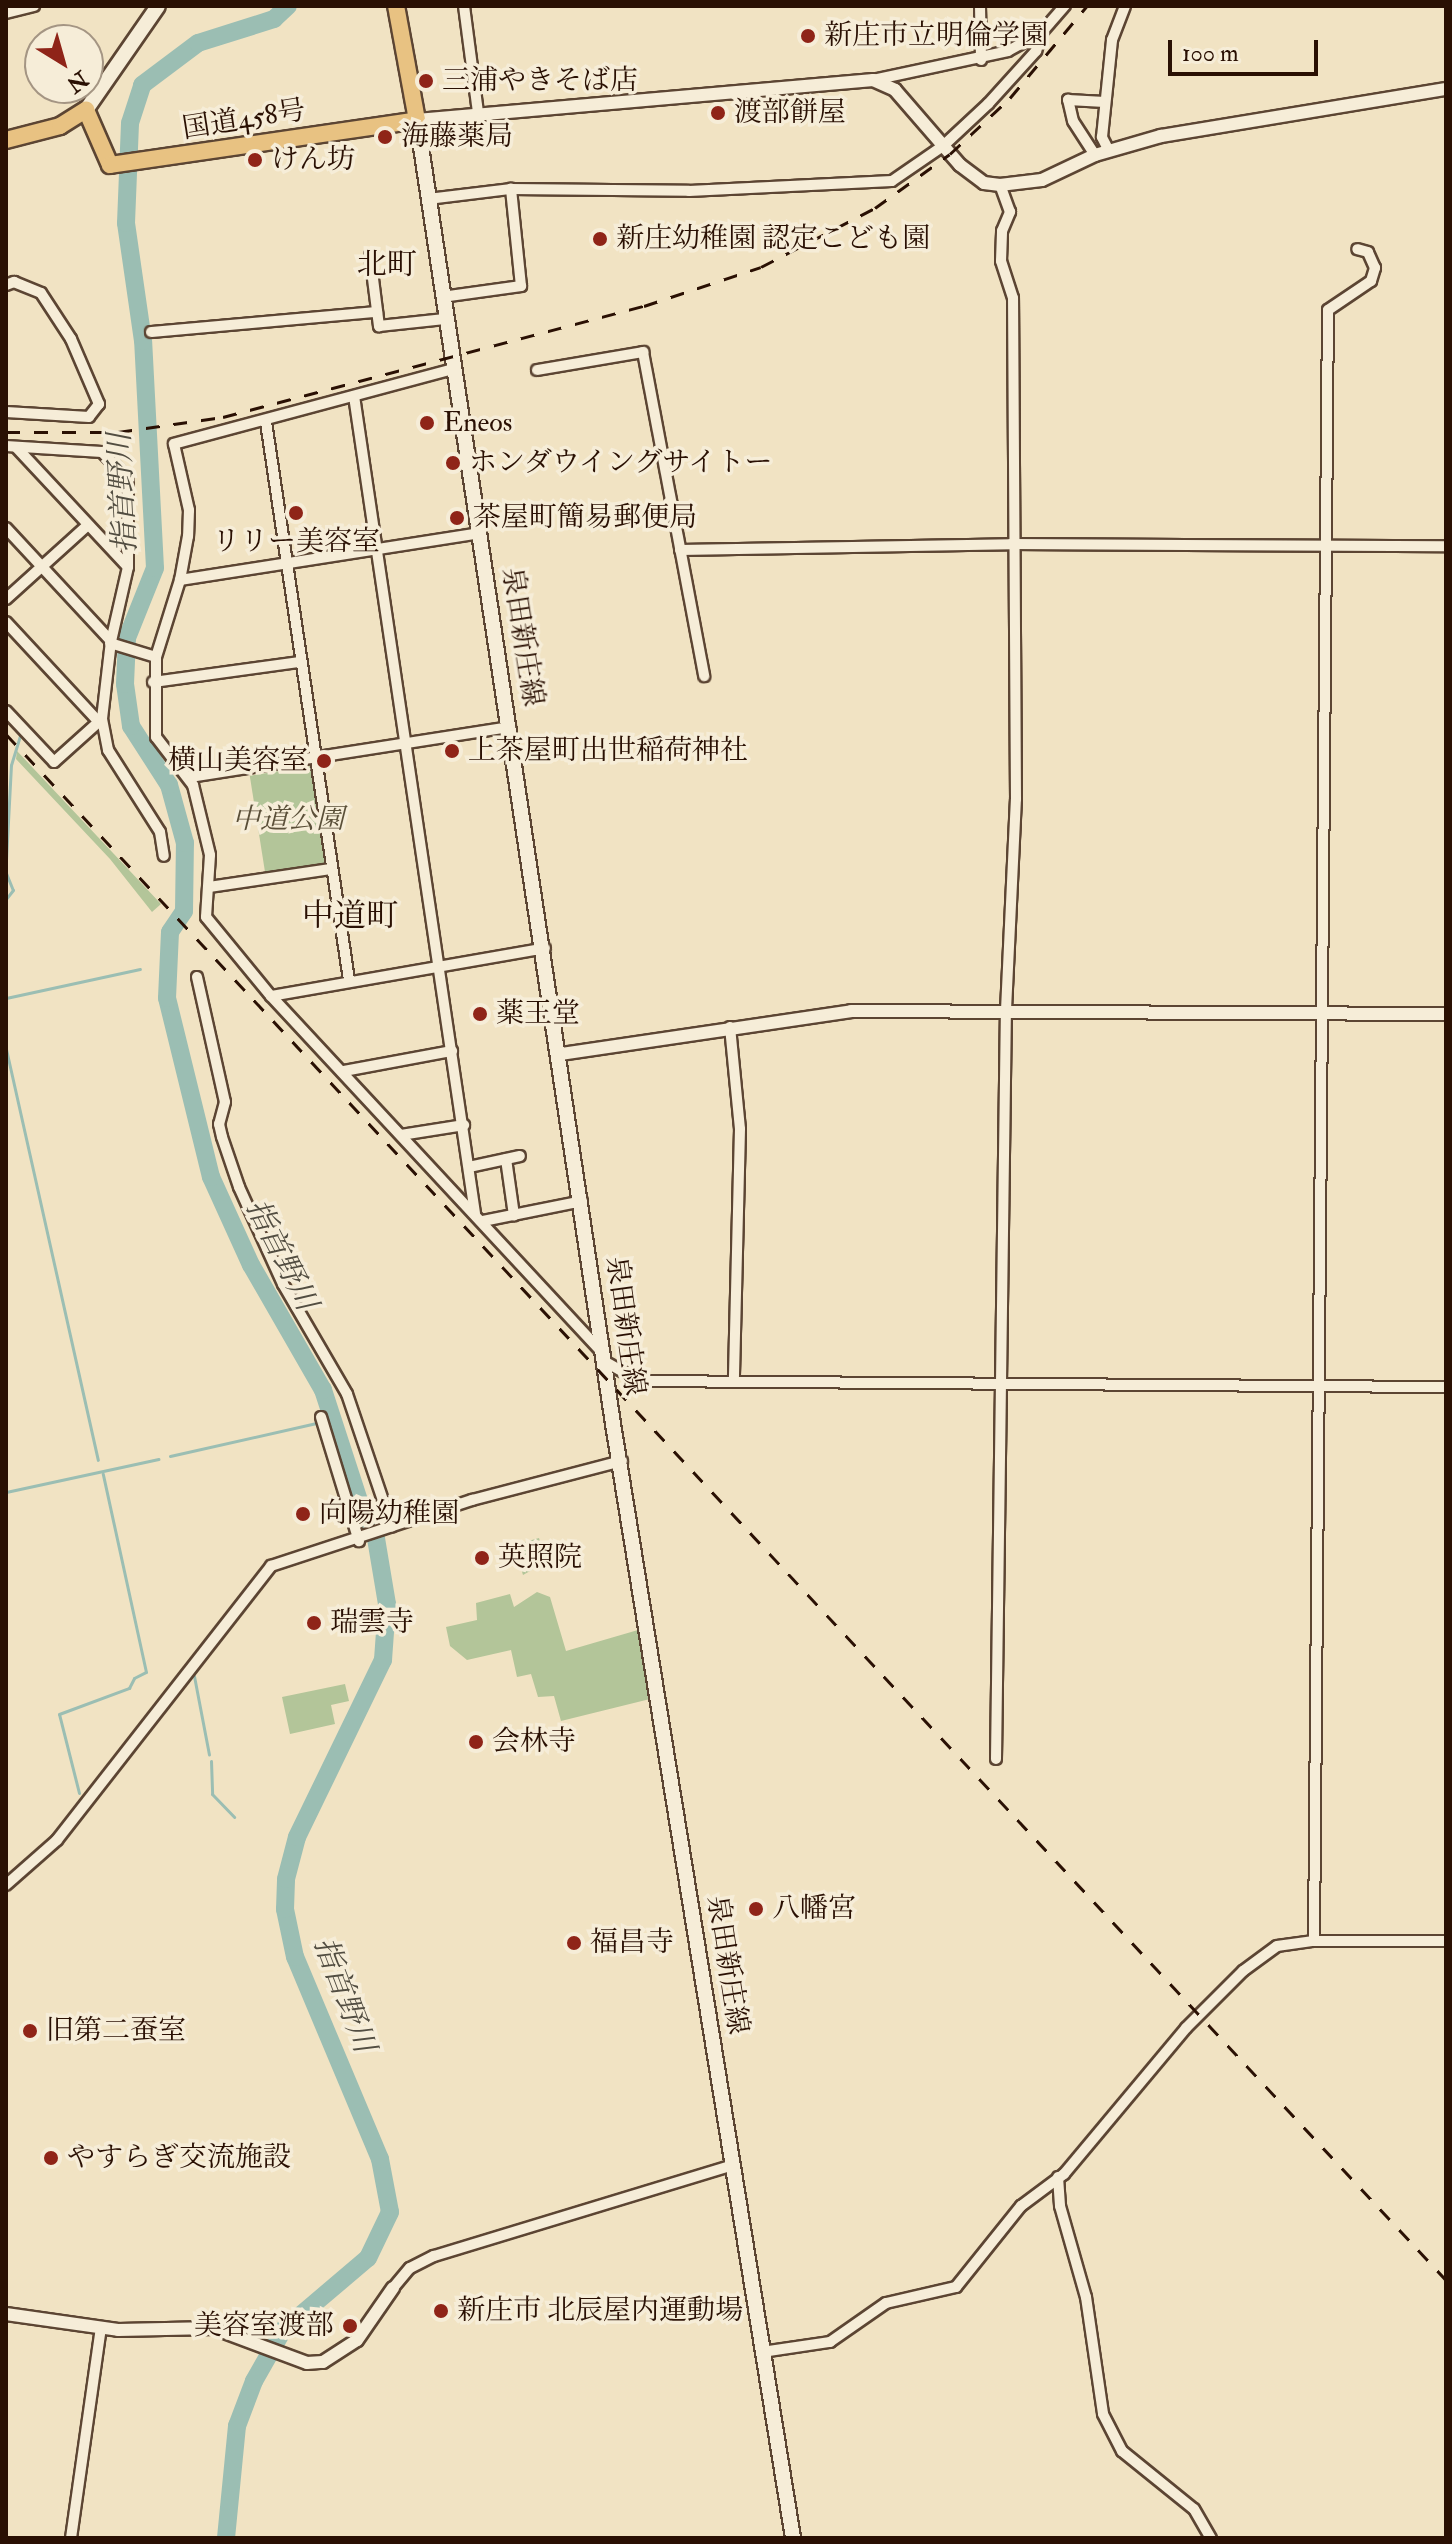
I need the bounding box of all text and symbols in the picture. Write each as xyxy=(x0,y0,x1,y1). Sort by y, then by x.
place label: 新庄市立明倫学園 xyxy=(824,19,1048,53)
north arrow xyxy=(24,24,104,104)
scale bar xyxy=(1172,24,1322,74)
marker: 新庄市立明倫学園 xyxy=(799,27,817,45)
text: 100 m xyxy=(1182,38,1239,69)
text: N xyxy=(61,64,94,99)
place label: 三浦やきそば店 xyxy=(442,64,638,98)
marker: 三浦やきそば店 xyxy=(417,72,435,90)
street label: 国道458号 xyxy=(180,94,308,146)
place label: 渡部餅屋 xyxy=(734,96,846,130)
marker: 渡部餅屋 xyxy=(709,104,727,122)
place label: 海藤薬局 xyxy=(401,120,513,154)
marker: 海藤薬局 xyxy=(376,128,394,146)
place label: けん坊 xyxy=(271,143,355,177)
marker: けん坊 xyxy=(246,151,264,169)
place label: 新庄幼稚園 認定こども園 xyxy=(616,222,930,256)
marker: 新庄幼稚園 認定こども園 xyxy=(591,230,609,248)
district label: 北町 xyxy=(357,247,417,283)
place label: Eneos xyxy=(443,406,512,440)
marker: Eneos xyxy=(418,414,436,432)
water label: 指首野川 xyxy=(102,432,144,554)
place label: ホンダウイングサイトー xyxy=(469,446,777,480)
marker: ホンダウイングサイトー xyxy=(444,454,462,472)
place label: 茶屋町簡易郵便局 xyxy=(473,501,697,535)
marker: リリー美容室 xyxy=(287,504,305,522)
marker: 茶屋町簡易郵便局 xyxy=(448,509,466,527)
place label: リリー美容室 xyxy=(212,525,380,559)
street label: 泉田新庄線 xyxy=(494,565,550,709)
place label: 上茶屋町出世稲荷神社 xyxy=(468,734,748,768)
marker: 上茶屋町出世稲荷神社 xyxy=(443,742,461,760)
place label: 横山美容室 xyxy=(168,744,308,778)
marker: 横山美容室 xyxy=(315,752,333,770)
park label: 中道公園 xyxy=(232,803,344,837)
district label: 中道町 xyxy=(302,897,398,935)
place label: 薬王堂 xyxy=(496,997,580,1031)
marker: 薬王堂 xyxy=(471,1005,489,1023)
water label: 指首野川 xyxy=(238,1193,324,1317)
street label: 泉田新庄線 xyxy=(599,1254,651,1398)
place label: 向陽幼稚園 xyxy=(319,1497,459,1531)
marker: 向陽幼稚園 xyxy=(294,1505,312,1523)
place label: 英照院 xyxy=(498,1541,582,1575)
marker: 英照院 xyxy=(473,1549,491,1567)
place label: 瑞雲寺 xyxy=(330,1606,414,1640)
marker: 瑞雲寺 xyxy=(305,1614,323,1632)
place label: 会林寺 xyxy=(492,1725,576,1759)
marker: 会林寺 xyxy=(467,1733,485,1751)
place label: 八幡宮 xyxy=(772,1892,856,1926)
street label: 泉田新庄線 xyxy=(699,1893,755,2037)
marker: 八幡宮 xyxy=(747,1900,765,1918)
place label: 福昌寺 xyxy=(590,1926,674,1960)
water label: 指首野川 xyxy=(306,1933,382,2057)
marker: 福昌寺 xyxy=(565,1934,583,1952)
place label: 旧第二蚕室 xyxy=(46,2014,186,2048)
marker: 旧第二蚕室 xyxy=(21,2022,39,2040)
place label: やすらぎ交流施設 xyxy=(67,2141,291,2175)
marker: やすらぎ交流施設 xyxy=(42,2149,60,2167)
place label: 新庄市 北辰屋内運動場 xyxy=(457,2294,743,2328)
marker: 新庄市 北辰屋内運動場 xyxy=(432,2302,450,2320)
place label: 美容室渡部 xyxy=(194,2309,334,2343)
marker: 美容室渡部 xyxy=(341,2317,359,2335)

